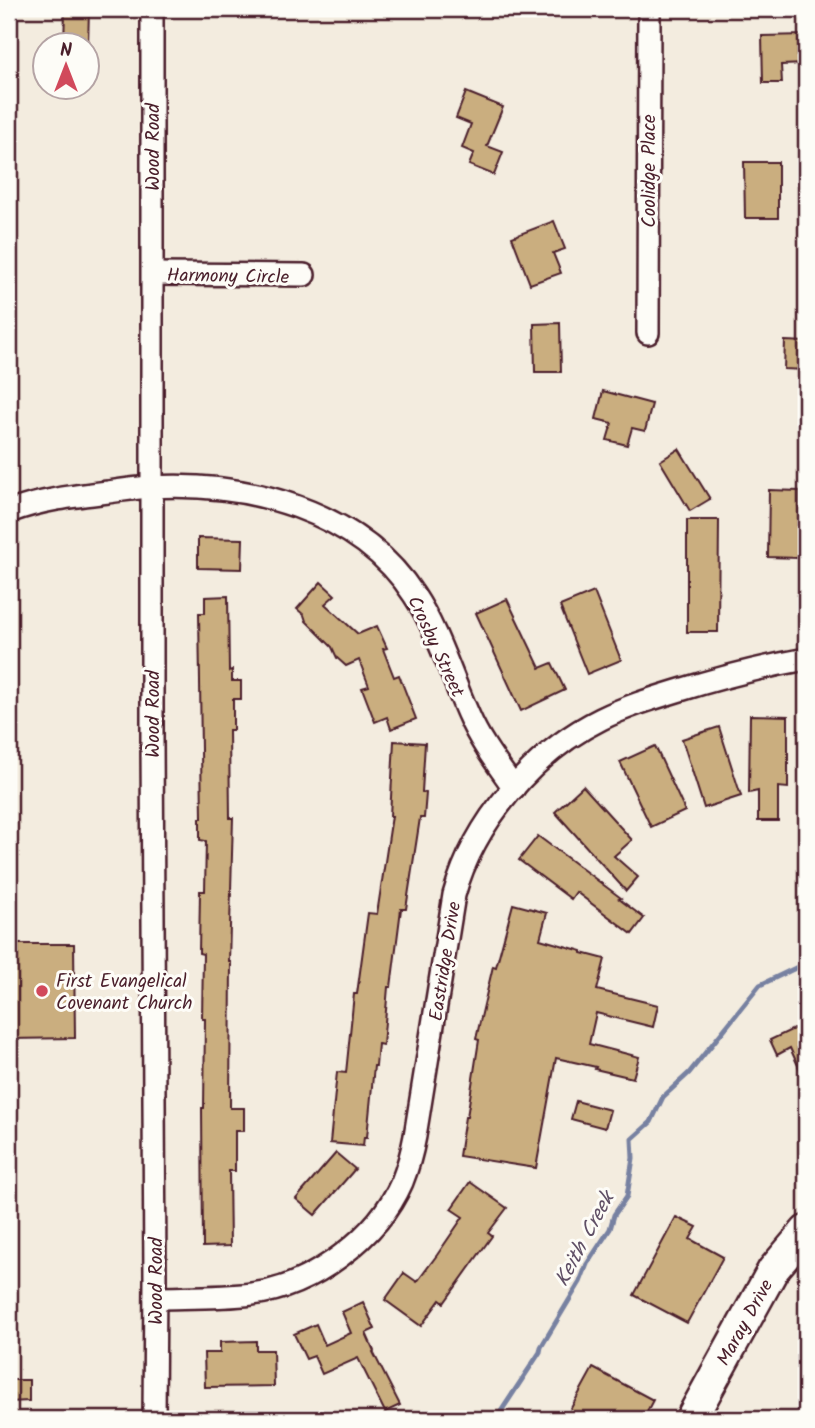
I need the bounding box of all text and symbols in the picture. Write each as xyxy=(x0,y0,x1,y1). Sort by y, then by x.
north arrow xyxy=(32,32,102,102)
text: N xyxy=(60,36,72,66)
street label: Wood Road xyxy=(139,103,169,191)
street label: Coolidge Place xyxy=(635,114,665,228)
street label: Harmony Circle xyxy=(167,261,290,293)
street label: Crosby Street xyxy=(399,591,472,703)
street label: Wood Road xyxy=(139,670,169,758)
street label: Eastridge Drive xyxy=(422,899,470,1023)
place label: First Evangelical Covenant Church xyxy=(56,967,192,1019)
marker: First Evangelical Covenant Church xyxy=(34,983,50,999)
water label: Keith Creek xyxy=(547,1184,626,1293)
street label: Wood Road xyxy=(142,1237,172,1325)
street label: Maray Drive xyxy=(710,1274,782,1372)

